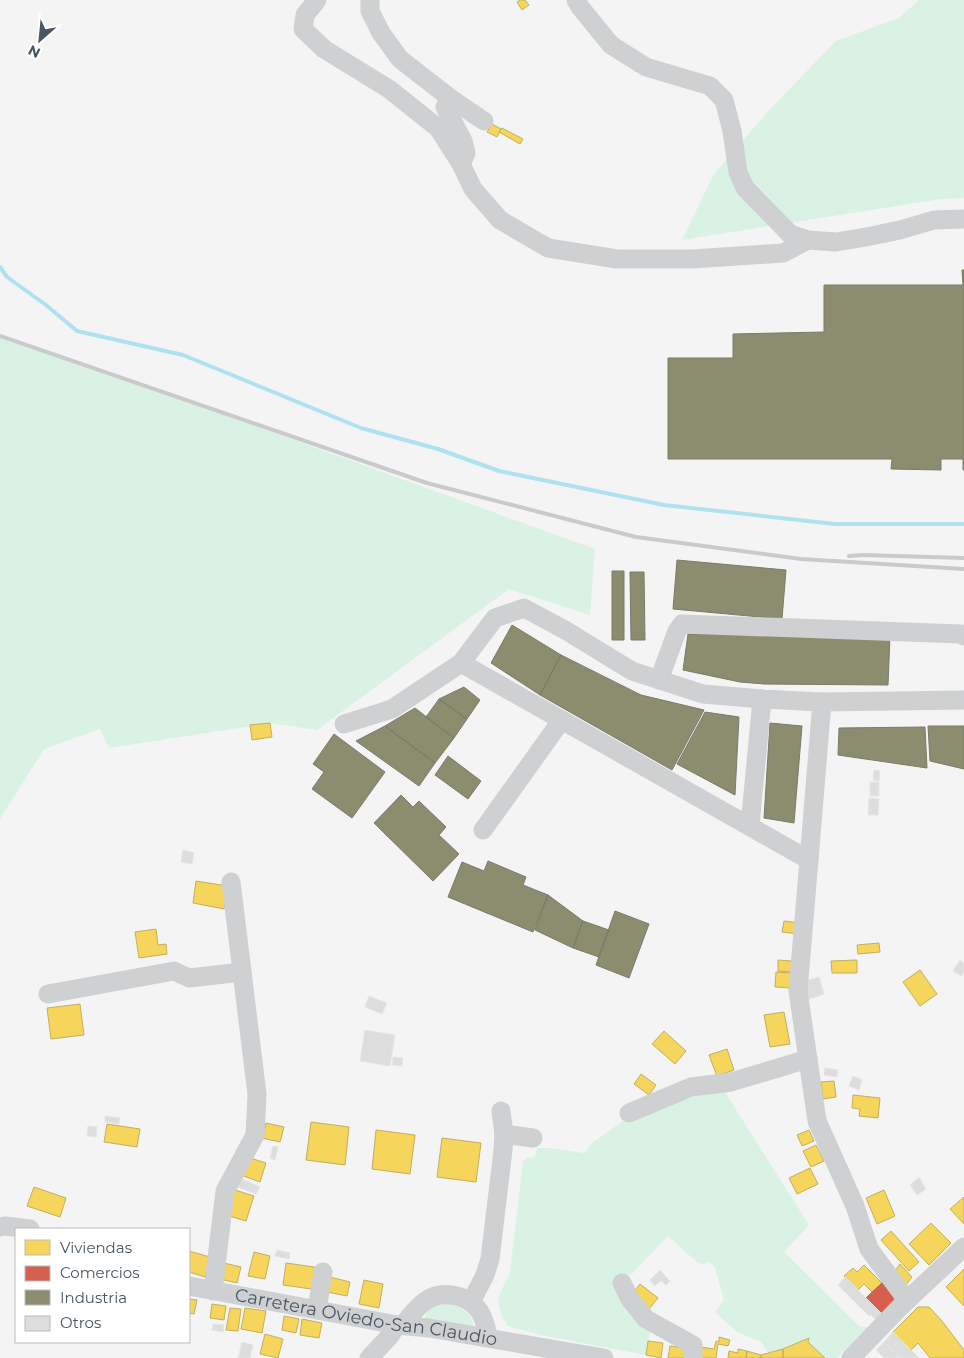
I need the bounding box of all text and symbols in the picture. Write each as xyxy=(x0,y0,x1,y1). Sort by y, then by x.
north arrow xyxy=(15,15,65,65)
text: N xyxy=(25,41,43,62)
legend xyxy=(15,1228,190,1343)
text: Viviendas xyxy=(60,1238,132,1257)
text: Comercios xyxy=(60,1263,140,1282)
street label: Carretera Oviedo-San Claudio xyxy=(233,1284,499,1351)
text: Industria xyxy=(60,1288,127,1307)
text: Otros xyxy=(60,1313,101,1332)

